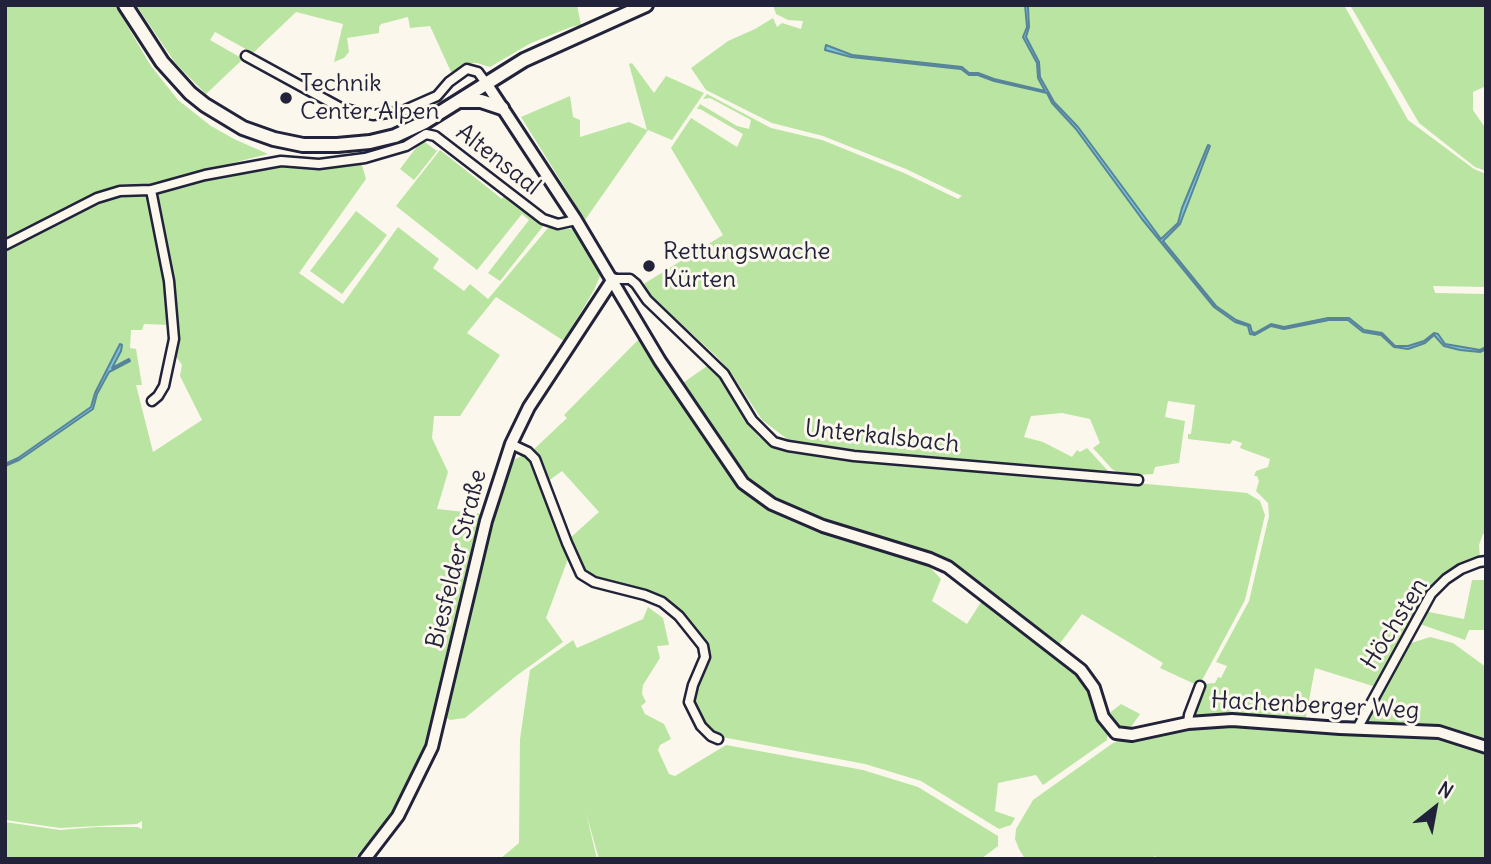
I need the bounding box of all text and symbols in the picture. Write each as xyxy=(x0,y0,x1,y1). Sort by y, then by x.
place label: Technik Center Alpen xyxy=(300,70,439,126)
marker: Technik Center Alpen xyxy=(278,90,294,106)
street label: Altensaal xyxy=(450,118,546,202)
place label: Rettungswache Kürten xyxy=(663,238,831,294)
marker: Rettungswache Kürten xyxy=(641,258,657,274)
street label: Unterkalsbach xyxy=(803,415,961,459)
street label: Biesfelder Straße xyxy=(421,467,493,651)
street label: Höchsten xyxy=(1356,573,1434,675)
street label: Hachenberger Weg xyxy=(1210,686,1420,726)
north arrow xyxy=(1400,773,1470,843)
text: N xyxy=(1434,776,1458,804)

